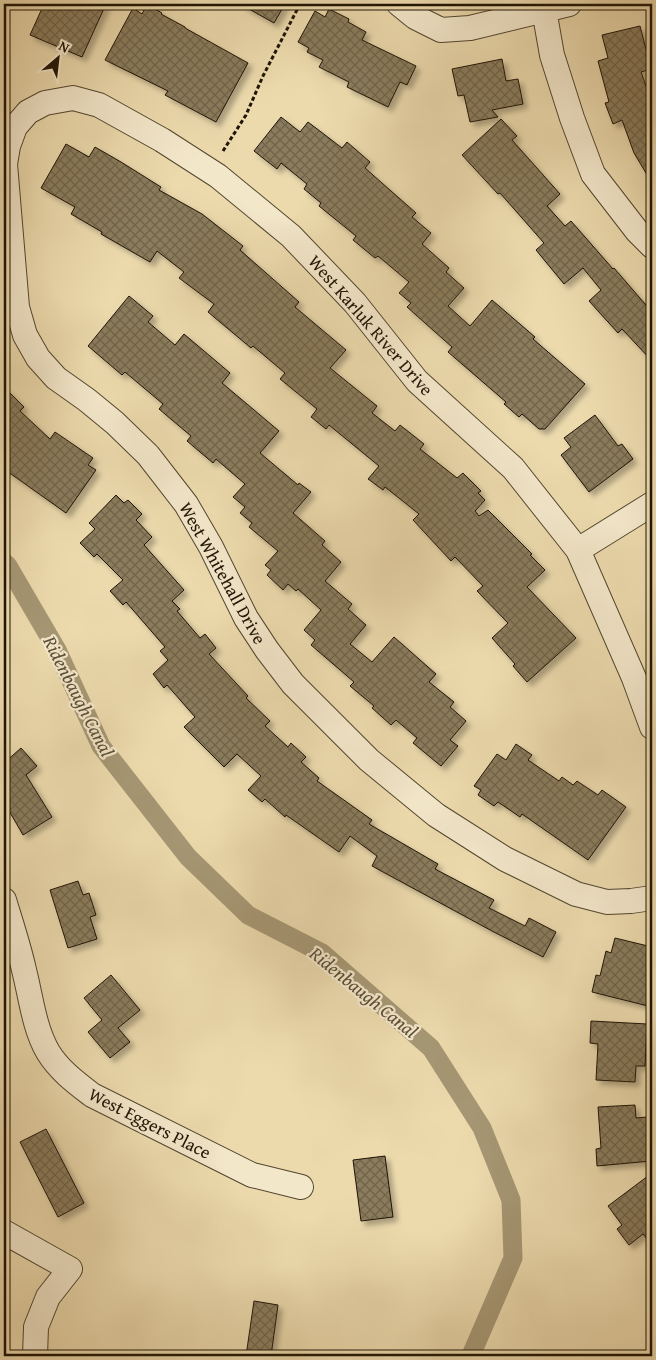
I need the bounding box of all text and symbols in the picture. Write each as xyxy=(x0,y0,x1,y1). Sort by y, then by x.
north arrow xyxy=(32,32,82,82)
text: N xyxy=(55,35,73,58)
street label: West Karluk River Drive xyxy=(302,249,440,401)
street label: West Whitehall Drive xyxy=(173,497,273,649)
water label: Ridenbaugh Canal xyxy=(36,630,122,762)
water label: Ridenbaugh Canal xyxy=(303,939,424,1045)
street label: West Eggers Place xyxy=(84,1081,216,1165)

